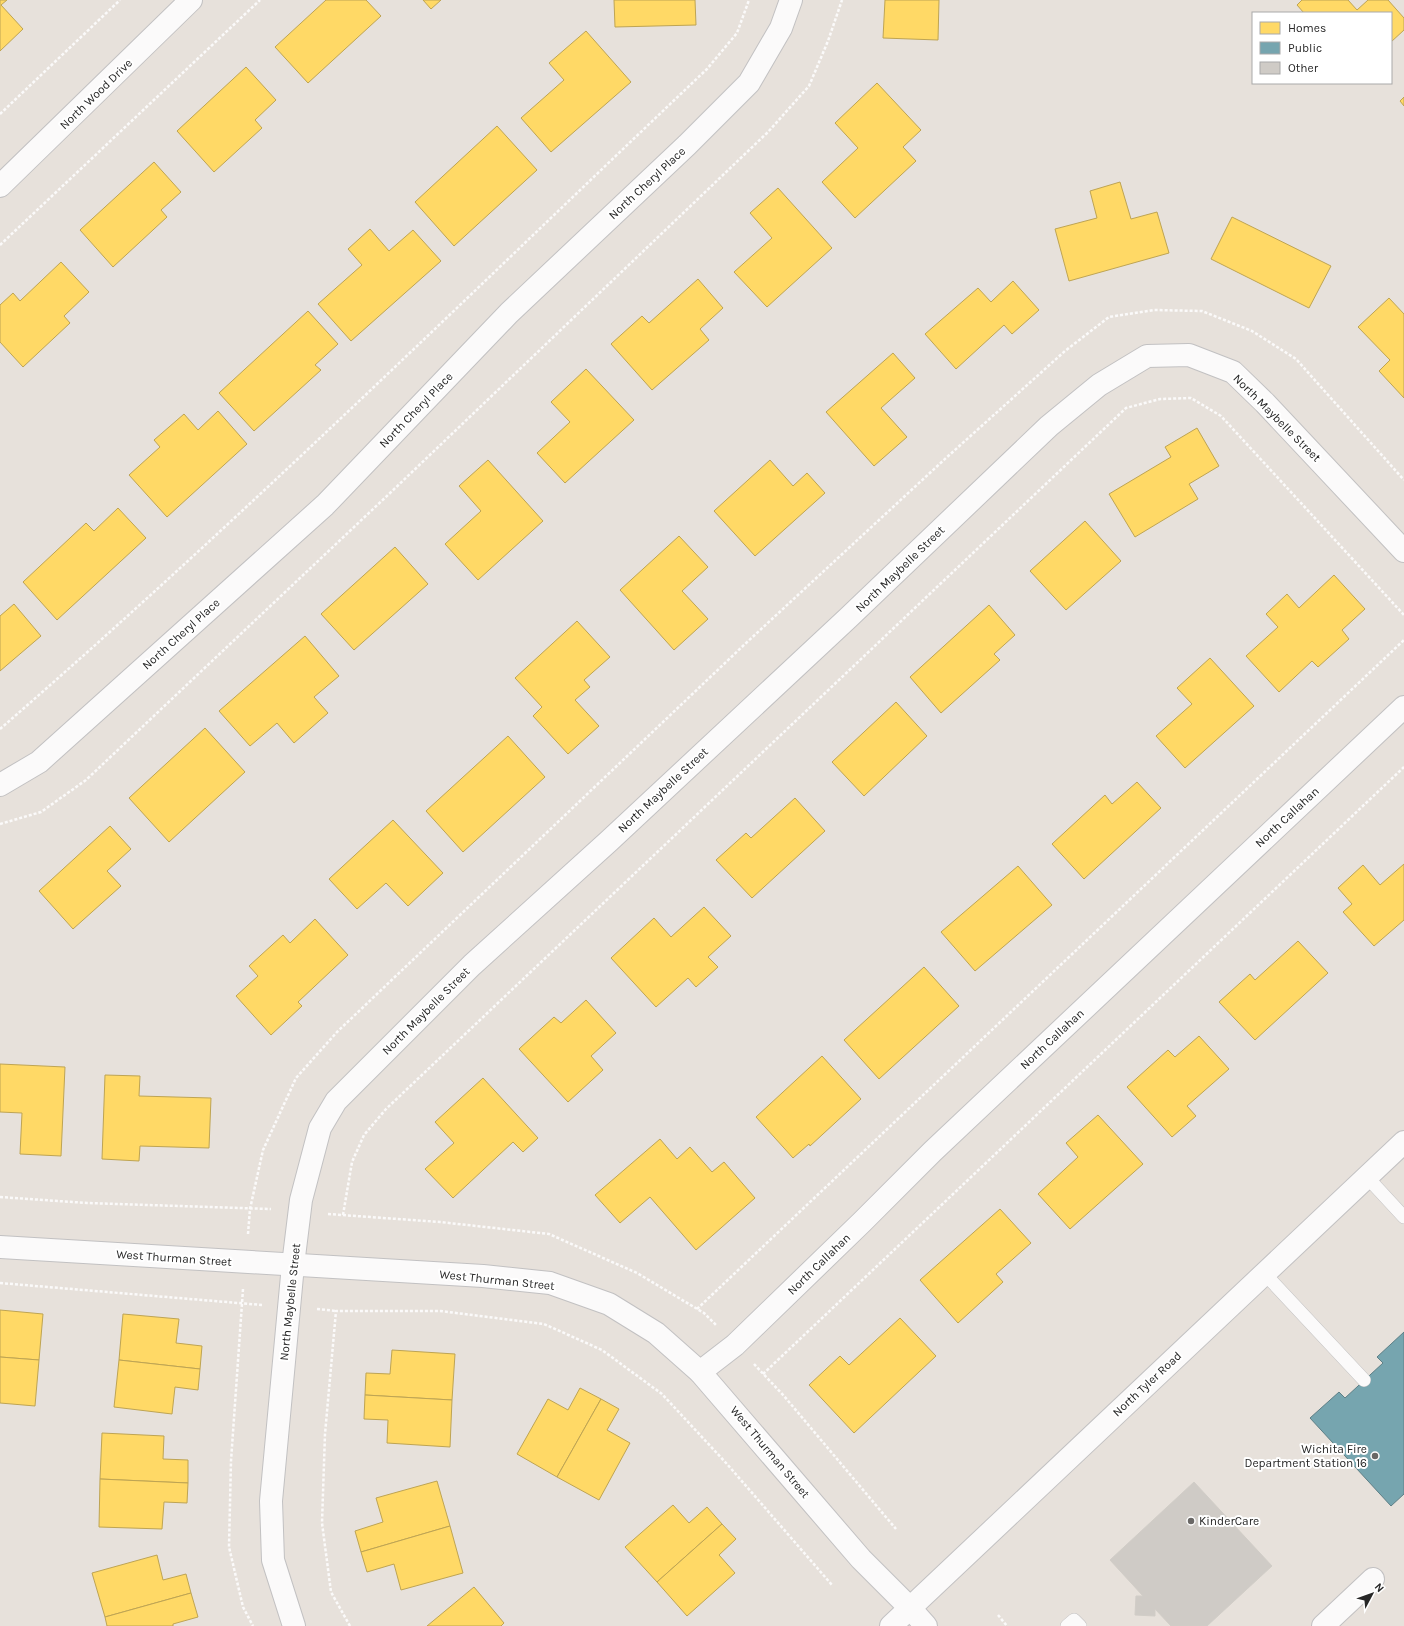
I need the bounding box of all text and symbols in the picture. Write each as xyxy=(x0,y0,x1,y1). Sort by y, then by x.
legend xyxy=(1252,12,1392,84)
text: Homes xyxy=(1288,21,1326,35)
text: Public xyxy=(1288,41,1322,55)
street label: North Wood Drive xyxy=(57,56,135,132)
text: Other xyxy=(1288,61,1319,75)
street label: North Cheryl Place xyxy=(606,144,688,222)
street label: North Cheryl Place xyxy=(376,369,456,451)
street label: North Maybelle Street xyxy=(1230,371,1324,465)
street label: North Maybelle Street xyxy=(853,523,948,615)
street label: North Cheryl Place xyxy=(139,595,223,673)
street label: North Maybelle Street xyxy=(615,744,711,835)
street label: North Callahan xyxy=(1252,784,1322,850)
street label: North Maybelle Street xyxy=(379,964,473,1058)
street label: North Callahan xyxy=(1017,1006,1087,1072)
street label: North Callahan xyxy=(785,1230,853,1298)
street label: North Maybelle Street xyxy=(277,1242,303,1361)
street label: West Thurman Street xyxy=(116,1247,233,1269)
street label: West Thurman Street xyxy=(439,1267,556,1293)
street label: North Tyler Road xyxy=(1110,1349,1184,1419)
street label: West Thurman Street xyxy=(727,1403,813,1501)
place label: Wichita Fire Department Station 16 xyxy=(1245,1442,1367,1470)
marker: Wichita Fire Department Station 16 xyxy=(1370,1451,1380,1461)
place label: KinderCare xyxy=(1199,1514,1259,1528)
marker: KinderCare xyxy=(1186,1516,1196,1526)
north arrow xyxy=(1352,1574,1392,1614)
text: N xyxy=(1372,1581,1387,1595)

